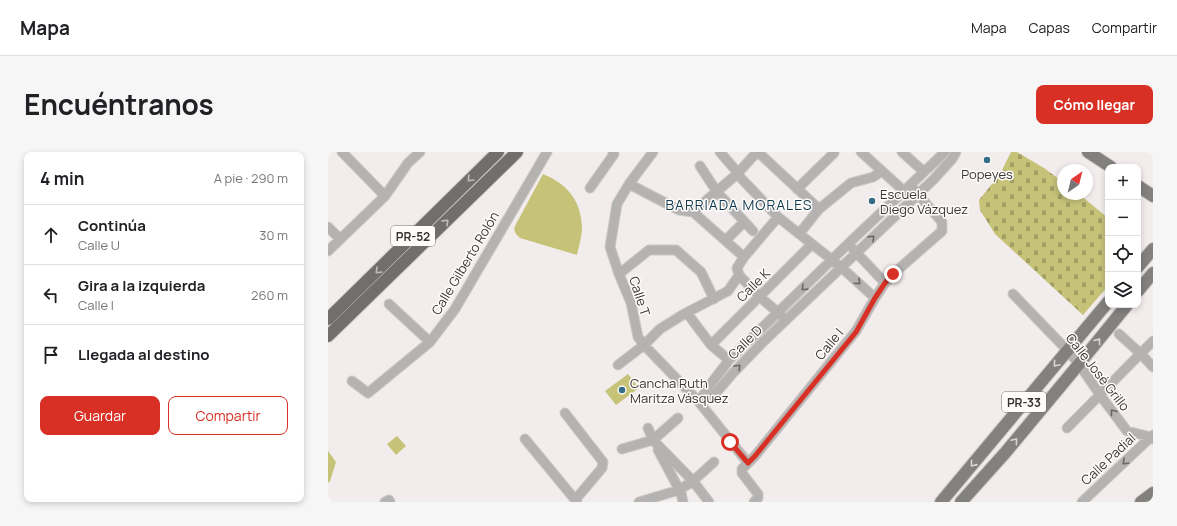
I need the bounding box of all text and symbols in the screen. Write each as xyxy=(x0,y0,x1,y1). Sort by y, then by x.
text: Mapa xyxy=(20,15,70,41)
text: Mapa xyxy=(971,18,1007,37)
text: Capas xyxy=(1029,18,1070,37)
text: Compartir xyxy=(1092,18,1157,37)
text: Encuéntranos xyxy=(24,85,214,123)
button: Cómo llegar xyxy=(1036,85,1153,124)
marker: Popeyes xyxy=(982,155,992,165)
north arrow xyxy=(1057,164,1093,200)
map controls xyxy=(1105,164,1141,308)
button: + xyxy=(1105,164,1141,200)
place label: Popeyes xyxy=(961,165,1013,183)
text: 4 min xyxy=(40,167,84,190)
text: A pie · 290 m xyxy=(214,169,288,187)
one-way arrow xyxy=(467,175,475,182)
place label: Escuela Diego Vázquez xyxy=(880,185,968,218)
district label: BARRIADA MORALES xyxy=(665,195,813,214)
marker: Escuela Diego Vázquez xyxy=(867,196,877,206)
button: − xyxy=(1105,200,1141,236)
street label: Calle Gilberto Rolón xyxy=(427,208,503,318)
text: Continúa xyxy=(78,215,146,236)
one-way arrow xyxy=(441,219,449,226)
icon: ahead xyxy=(40,224,62,246)
text: 30 m xyxy=(259,226,288,244)
road number: PR-52 xyxy=(391,226,435,246)
one-way arrow xyxy=(867,235,875,243)
text: Calle U xyxy=(78,236,120,254)
button: locate xyxy=(1105,236,1141,272)
street label: Calle K xyxy=(732,264,774,306)
route end xyxy=(884,265,902,283)
one-way arrow xyxy=(375,266,383,274)
button: layers xyxy=(1105,272,1141,308)
street label: Calle T xyxy=(625,274,655,318)
text: Gira a la izquierda xyxy=(78,275,205,296)
one-way arrow xyxy=(853,278,861,285)
one-way arrow xyxy=(801,283,809,291)
icon: left xyxy=(40,284,62,306)
text: 260 m xyxy=(251,286,288,304)
text: Calle I xyxy=(78,296,114,314)
street label: Calle D xyxy=(724,321,766,363)
street label: Calle I xyxy=(811,324,847,364)
street label: Calle José Grillo xyxy=(1062,329,1134,415)
one-way arrow xyxy=(1093,338,1100,345)
icon: arrive xyxy=(40,344,62,366)
text: Llegada al destino xyxy=(78,344,210,365)
one-way arrow xyxy=(1053,359,1060,366)
one-way arrow xyxy=(733,364,741,372)
place label: Cancha Ruth Maritza Vásquez xyxy=(630,374,729,407)
marker: Cancha Ruth Maritza Vásquez xyxy=(617,385,627,395)
road number: PR-33 xyxy=(1002,392,1046,412)
button: Guardar xyxy=(40,396,160,435)
button: Compartir xyxy=(168,396,288,435)
one-way arrow xyxy=(1110,409,1117,416)
street label: Calle Padial xyxy=(1077,429,1139,489)
route start xyxy=(721,433,739,451)
one-way arrow xyxy=(1010,438,1017,446)
one-way arrow xyxy=(1122,457,1129,464)
one-way arrow xyxy=(970,459,977,466)

